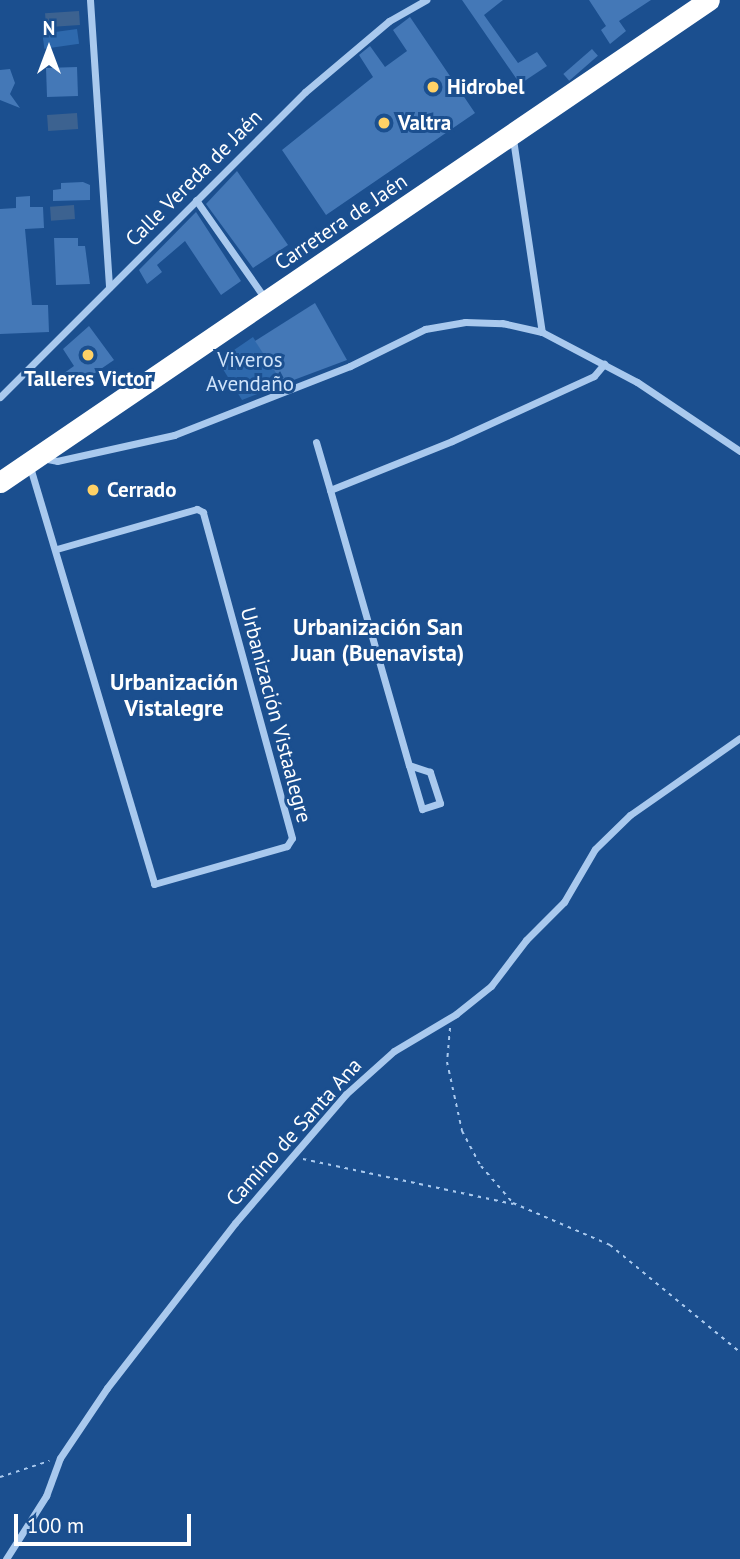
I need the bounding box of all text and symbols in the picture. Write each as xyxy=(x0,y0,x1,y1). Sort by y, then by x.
north arrow xyxy=(14,14,84,84)
text: N xyxy=(43,16,55,40)
place label: Hidrobel xyxy=(447,74,524,100)
marker: Hidrobel xyxy=(425,79,441,95)
street label: Calle Vereda de Jaén xyxy=(120,104,268,252)
place label: Valtra xyxy=(398,110,451,136)
marker: Valtra xyxy=(376,115,392,131)
street label: Carretera de Jaén xyxy=(270,169,412,275)
marker: Talleres Victor xyxy=(80,347,96,363)
park label: Viveros Avendaño xyxy=(206,347,294,397)
place label: Talleres Victor xyxy=(24,366,152,392)
place label: Cerrado xyxy=(107,477,176,503)
marker: Cerrado xyxy=(85,482,101,498)
street label: Urbanización Vistaalegre xyxy=(235,604,317,826)
district label: Urbanización San Juan (Buenavista) xyxy=(292,613,464,667)
district label: Urbanización Vistalegre xyxy=(110,668,238,722)
street label: Camino de Santa Ana xyxy=(221,1053,367,1211)
scale bar xyxy=(18,1500,194,1544)
text: 100 m xyxy=(27,1512,84,1539)

